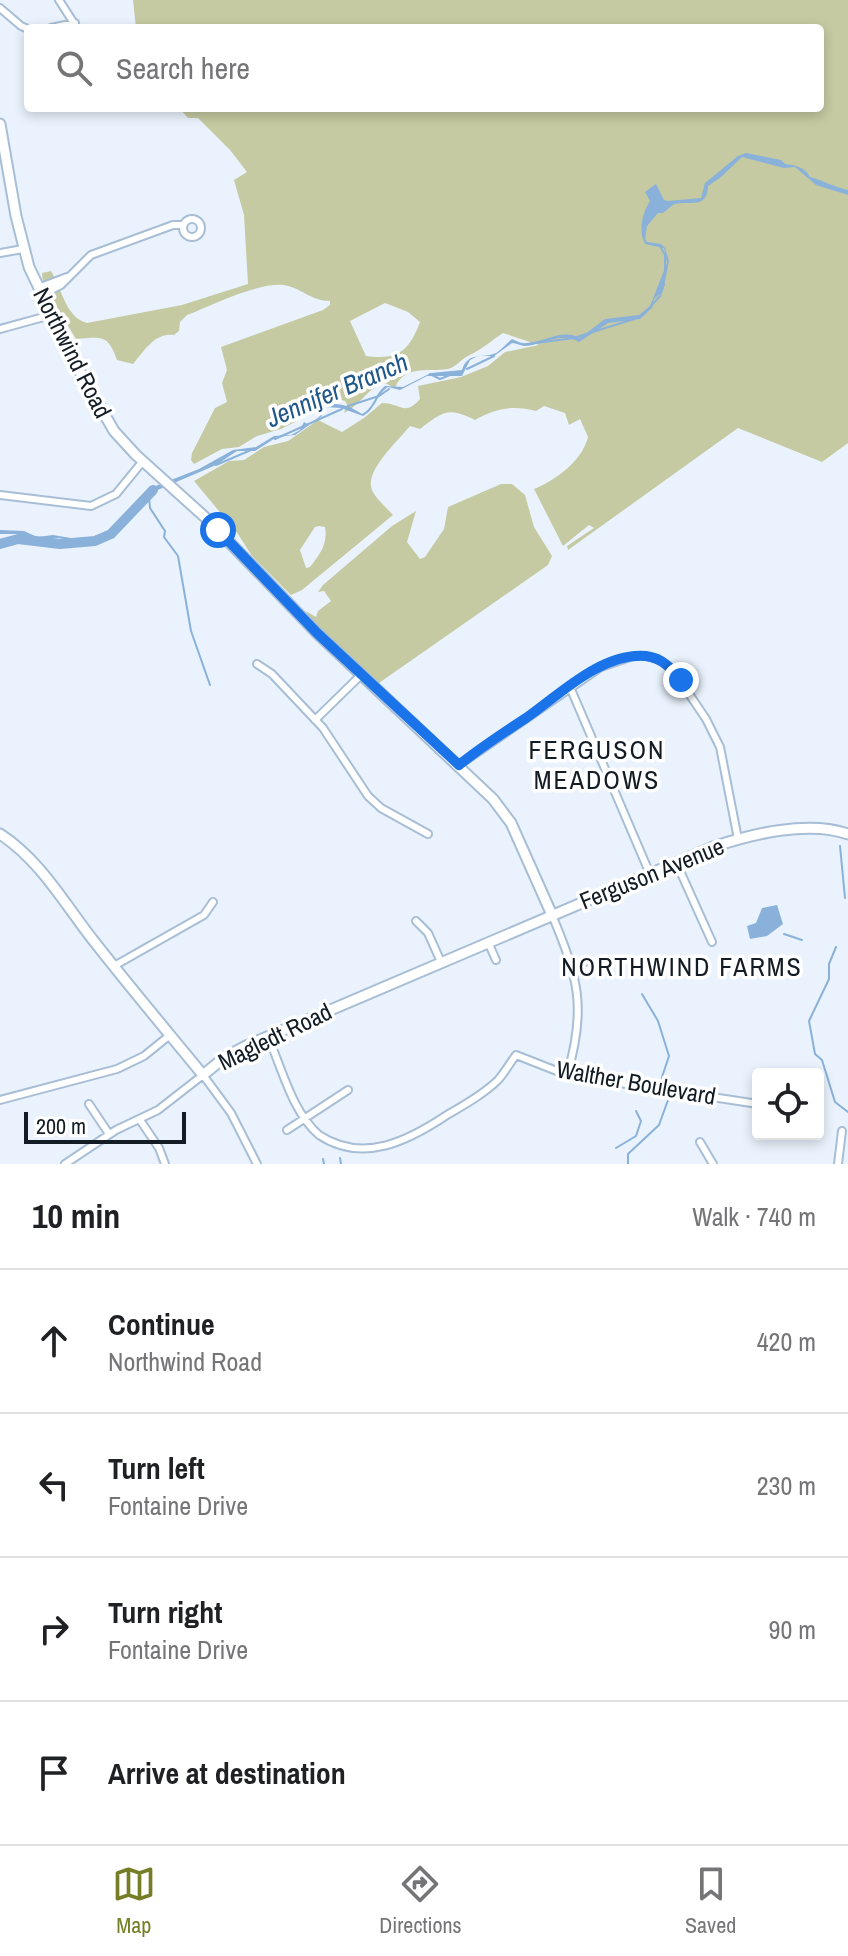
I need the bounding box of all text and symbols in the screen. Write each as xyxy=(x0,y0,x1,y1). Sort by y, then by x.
search box xyxy=(24,24,824,112)
icon: search xyxy=(52,46,96,90)
text: Search here xyxy=(116,48,250,88)
street label: Northwind Road xyxy=(26,282,119,423)
water label: Jennifer Branch xyxy=(260,344,413,435)
route start xyxy=(200,512,236,548)
route end xyxy=(663,662,699,698)
district label: FERGUSON MEADOWS xyxy=(529,732,665,797)
street label: Ferguson Avenue xyxy=(575,830,729,917)
district label: NORTHWIND FARMS xyxy=(561,949,803,984)
street label: Magledt Road xyxy=(212,995,337,1077)
street label: Walther Boulevard xyxy=(554,1052,718,1112)
map controls xyxy=(752,1068,824,1140)
button: locate xyxy=(752,1068,824,1140)
scale bar xyxy=(24,1108,186,1144)
text: 200 m xyxy=(36,1111,86,1141)
text: 10 min xyxy=(32,1193,120,1239)
text: Walk · 740 m xyxy=(692,1199,816,1234)
text: Continue xyxy=(108,1304,215,1344)
icon: ahead xyxy=(32,1319,76,1363)
text: 420 m xyxy=(757,1324,816,1359)
text: Northwind Road xyxy=(108,1344,262,1379)
text: Turn left xyxy=(108,1448,205,1488)
icon: left xyxy=(32,1463,76,1507)
text: 230 m xyxy=(757,1468,816,1503)
text: Fontaine Drive xyxy=(108,1488,248,1523)
text: Turn right xyxy=(108,1592,222,1632)
icon: right xyxy=(32,1607,76,1651)
text: 90 m xyxy=(769,1612,816,1647)
text: Fontaine Drive xyxy=(108,1632,248,1667)
icon: arrive xyxy=(32,1751,76,1795)
text: Arrive at destination xyxy=(108,1753,346,1793)
tab: Map xyxy=(112,1862,156,1940)
tab: Directions xyxy=(379,1862,462,1940)
tab: Saved xyxy=(685,1862,736,1940)

